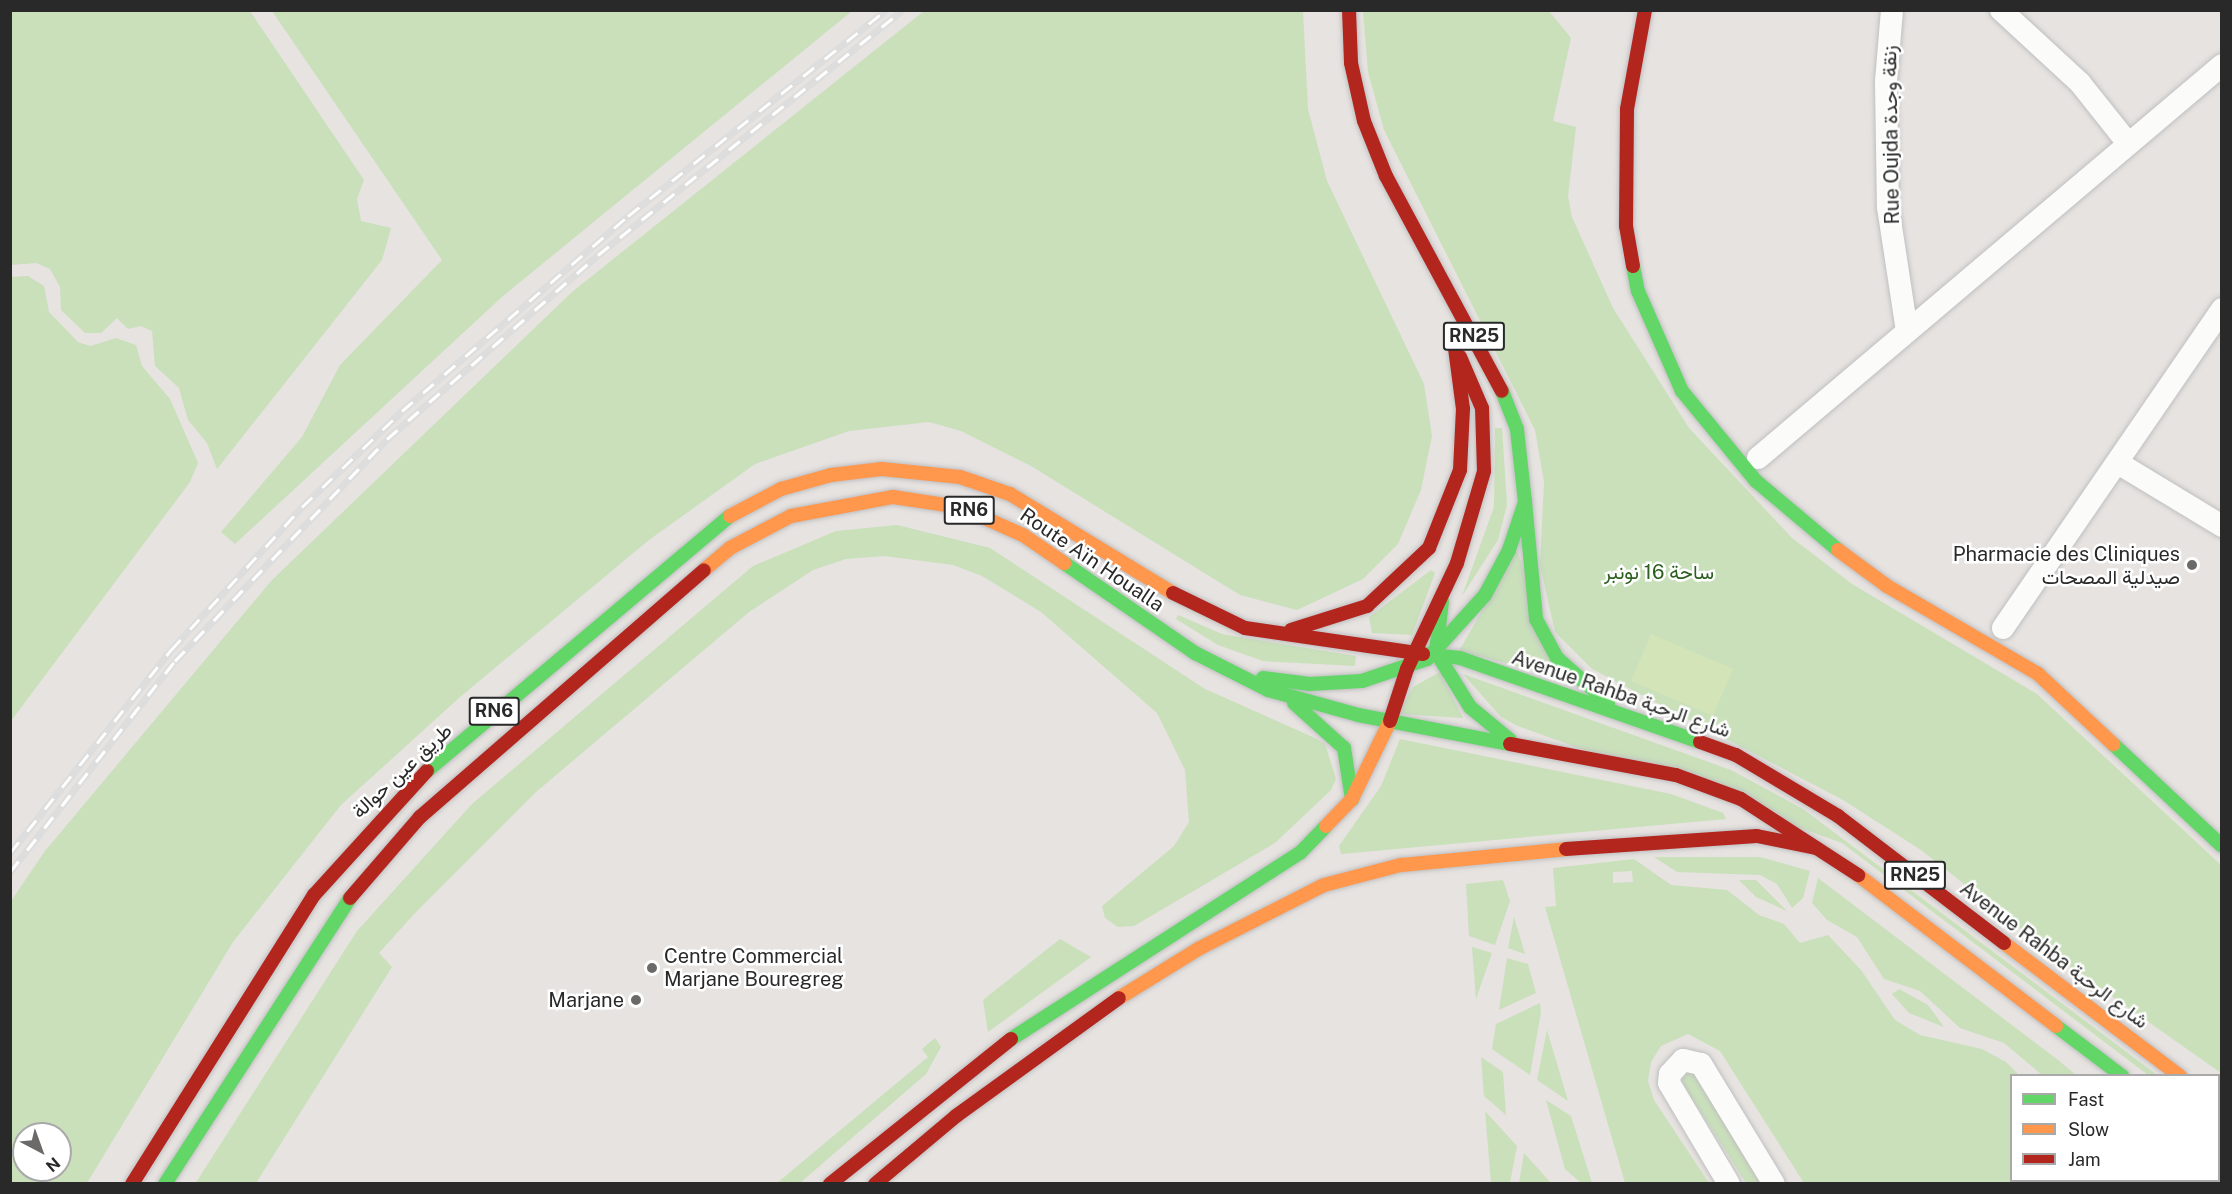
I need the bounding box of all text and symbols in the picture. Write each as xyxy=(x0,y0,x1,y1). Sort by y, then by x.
street label: Rue Oujda زنقة وجدة xyxy=(1877,45,1905,225)
road number: RN25 xyxy=(1442,321,1506,351)
road number: RN6 xyxy=(944,495,994,525)
street label: Route Aïn Houalla xyxy=(1015,503,1169,617)
place label: Pharmacie des Cliniques صيدلية المصحات xyxy=(1952,542,2180,589)
marker: Pharmacie des Cliniques صيدلية المصحات xyxy=(2185,558,2199,572)
park label: ساحة 16 نونبر xyxy=(1604,560,1714,584)
street label: Avenue Rahba شارع الرحبة xyxy=(1509,645,1733,743)
road number: RN6 xyxy=(468,696,520,726)
street label: طريق عين حوالة xyxy=(347,719,457,823)
road number: RN25 xyxy=(1884,860,1946,890)
street label: Avenue Rahba شارع الرحبة xyxy=(1955,876,2153,1034)
place label: Centre Commercial Marjane Bouregreg xyxy=(664,945,844,992)
marker: Centre Commercial Marjane Bouregreg xyxy=(645,961,659,975)
place label: Marjane xyxy=(548,988,624,1012)
marker: Marjane xyxy=(629,993,643,1007)
legend xyxy=(2010,1074,2220,1182)
text: Fast xyxy=(2068,1089,2104,1110)
text: Slow xyxy=(2068,1119,2109,1140)
north arrow xyxy=(12,1122,72,1182)
text: Jam xyxy=(2068,1149,2101,1170)
text: N xyxy=(42,1153,64,1176)

